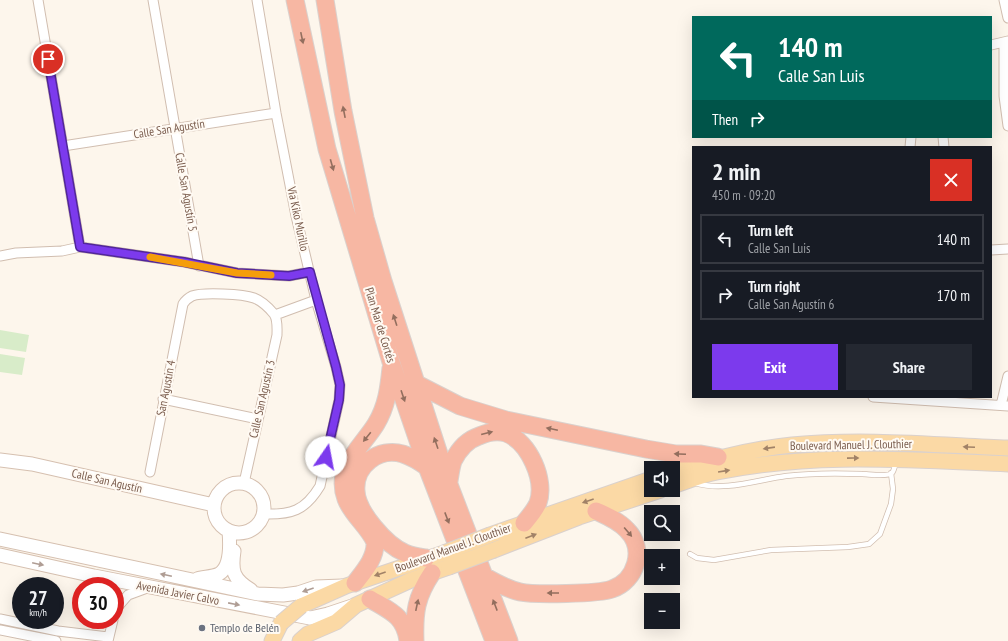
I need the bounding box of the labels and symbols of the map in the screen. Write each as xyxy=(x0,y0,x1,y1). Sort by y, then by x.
one-way arrow xyxy=(300,32,306,44)
pin xyxy=(31,42,65,76)
one-way arrow xyxy=(340,106,346,118)
street label: Calle San Agustín xyxy=(132,115,206,142)
street label: Calle San Agustín 5 xyxy=(172,151,201,232)
one-way arrow xyxy=(329,159,335,171)
street label: Vía Kiko Murillo xyxy=(284,184,313,252)
street label: Plan Mar de Cortés xyxy=(362,285,399,364)
one-way arrow xyxy=(392,313,398,325)
street label: San Agustin 4 xyxy=(153,358,178,417)
street label: Calle San Agustín 3 xyxy=(245,358,278,439)
one-way arrow xyxy=(400,391,406,403)
one-way arrow xyxy=(546,425,558,431)
one-way arrow xyxy=(481,430,493,436)
one-way arrow xyxy=(362,431,371,442)
position arrow xyxy=(305,436,347,478)
street label: Boulevard Manuel J. Clouthier xyxy=(790,436,913,453)
one-way arrow xyxy=(432,437,438,449)
one-way arrow xyxy=(963,443,975,450)
one-way arrow xyxy=(763,445,775,451)
one-way arrow xyxy=(674,450,686,457)
one-way arrow xyxy=(847,455,860,461)
street label: Calle San Agustín xyxy=(70,465,144,496)
one-way arrow xyxy=(718,468,730,474)
one-way arrow xyxy=(581,498,593,504)
one-way arrow xyxy=(445,513,451,525)
street label: Boulevard Manuel J. Clouthier xyxy=(393,519,513,575)
one-way arrow xyxy=(624,527,633,537)
one-way arrow xyxy=(525,532,537,538)
one-way arrow xyxy=(32,561,44,567)
one-way arrow xyxy=(160,571,173,577)
one-way arrow xyxy=(374,572,386,578)
speed limit sign: 30 xyxy=(72,577,124,629)
street label: Avenida Javier Calvo xyxy=(136,577,221,608)
one-way arrow xyxy=(301,587,313,593)
one-way arrow xyxy=(546,590,559,596)
one-way arrow xyxy=(492,598,498,610)
one-way arrow xyxy=(414,599,420,611)
one-way arrow xyxy=(228,601,240,607)
place label: Templo de Belén xyxy=(210,620,279,635)
marker: Templo de Belén xyxy=(197,623,207,633)

